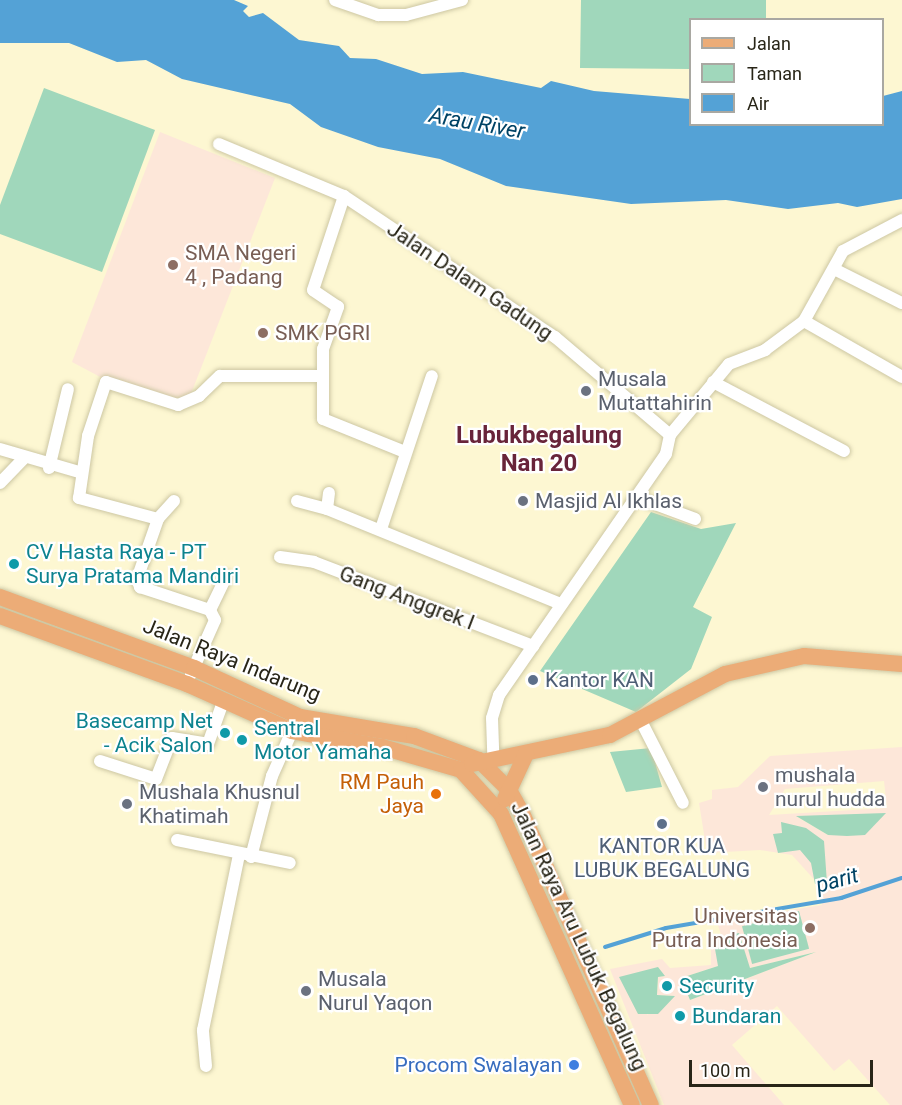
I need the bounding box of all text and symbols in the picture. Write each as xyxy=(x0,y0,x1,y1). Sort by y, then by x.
legend xyxy=(689,18,884,126)
text: Jalan xyxy=(747,33,791,54)
text: Taman xyxy=(747,63,802,84)
text: Air xyxy=(747,93,769,114)
water label: Arau River xyxy=(427,102,527,144)
street label: Jalan Dalam Gadung xyxy=(382,216,558,346)
place label: SMA Negeri 4 , Padang xyxy=(185,240,296,290)
marker: SMA Negeri 4 , Padang xyxy=(166,258,180,272)
place label: SMK PGRI xyxy=(275,320,370,346)
marker: SMK PGRI xyxy=(256,326,270,340)
place label: Musala Mutattahirin xyxy=(598,366,712,416)
marker: Musala Mutattahirin xyxy=(579,384,593,398)
district label: Lubukbegalung Nan 20 xyxy=(456,422,622,478)
place label: Masjid Al Ikhlas xyxy=(535,488,682,514)
marker: Masjid Al Ikhlas xyxy=(516,494,530,508)
place label: CV Hasta Raya - PT Surya Pratama Mandiri xyxy=(26,539,239,589)
marker: CV Hasta Raya - PT Surya Pratama Mandiri xyxy=(7,557,21,571)
street label: Gang Anggrek I xyxy=(336,561,478,635)
street label: Jalan Raya Indarung xyxy=(139,613,325,707)
place label: Kantor KAN xyxy=(545,667,654,693)
marker: Kantor KAN xyxy=(526,673,540,687)
place label: Basecamp Net - Acik Salon xyxy=(76,708,213,758)
place label: Sentral Motor Yamaha xyxy=(254,715,391,765)
marker: Basecamp Net - Acik Salon xyxy=(218,726,232,740)
marker: Sentral Motor Yamaha xyxy=(235,733,249,747)
place label: mushala nurul hudda xyxy=(775,762,885,812)
place label: RM Pauh Jaya xyxy=(340,769,424,819)
place label: Mushala Khusnul Khatimah xyxy=(139,779,300,829)
marker: mushala nurul hudda xyxy=(756,780,770,794)
marker: RM Pauh Jaya xyxy=(429,787,443,801)
marker: Mushala Khusnul Khatimah xyxy=(120,797,134,811)
street label: Jalan Raya Aru Lubuk Begalung xyxy=(506,798,652,1074)
marker: KANTOR KUA LUBUK BEGALUNG xyxy=(655,817,669,831)
place label: KANTOR KUA LUBUK BEGALUNG xyxy=(574,833,750,883)
water label: parit xyxy=(813,862,861,898)
place label: Universitas Putra Indonesia xyxy=(652,903,798,953)
marker: Universitas Putra Indonesia xyxy=(803,921,817,935)
place label: Musala Nurul Yaqon xyxy=(318,966,432,1016)
place label: Security xyxy=(679,973,754,999)
marker: Security xyxy=(660,979,674,993)
marker: Musala Nurul Yaqon xyxy=(299,984,313,998)
place label: Bundaran xyxy=(692,1003,781,1029)
marker: Bundaran xyxy=(673,1009,687,1023)
scale bar xyxy=(692,1048,876,1086)
place label: Procom Swalayan xyxy=(394,1052,562,1078)
marker: Procom Swalayan xyxy=(567,1058,581,1072)
text: 100 m xyxy=(700,1060,751,1081)

